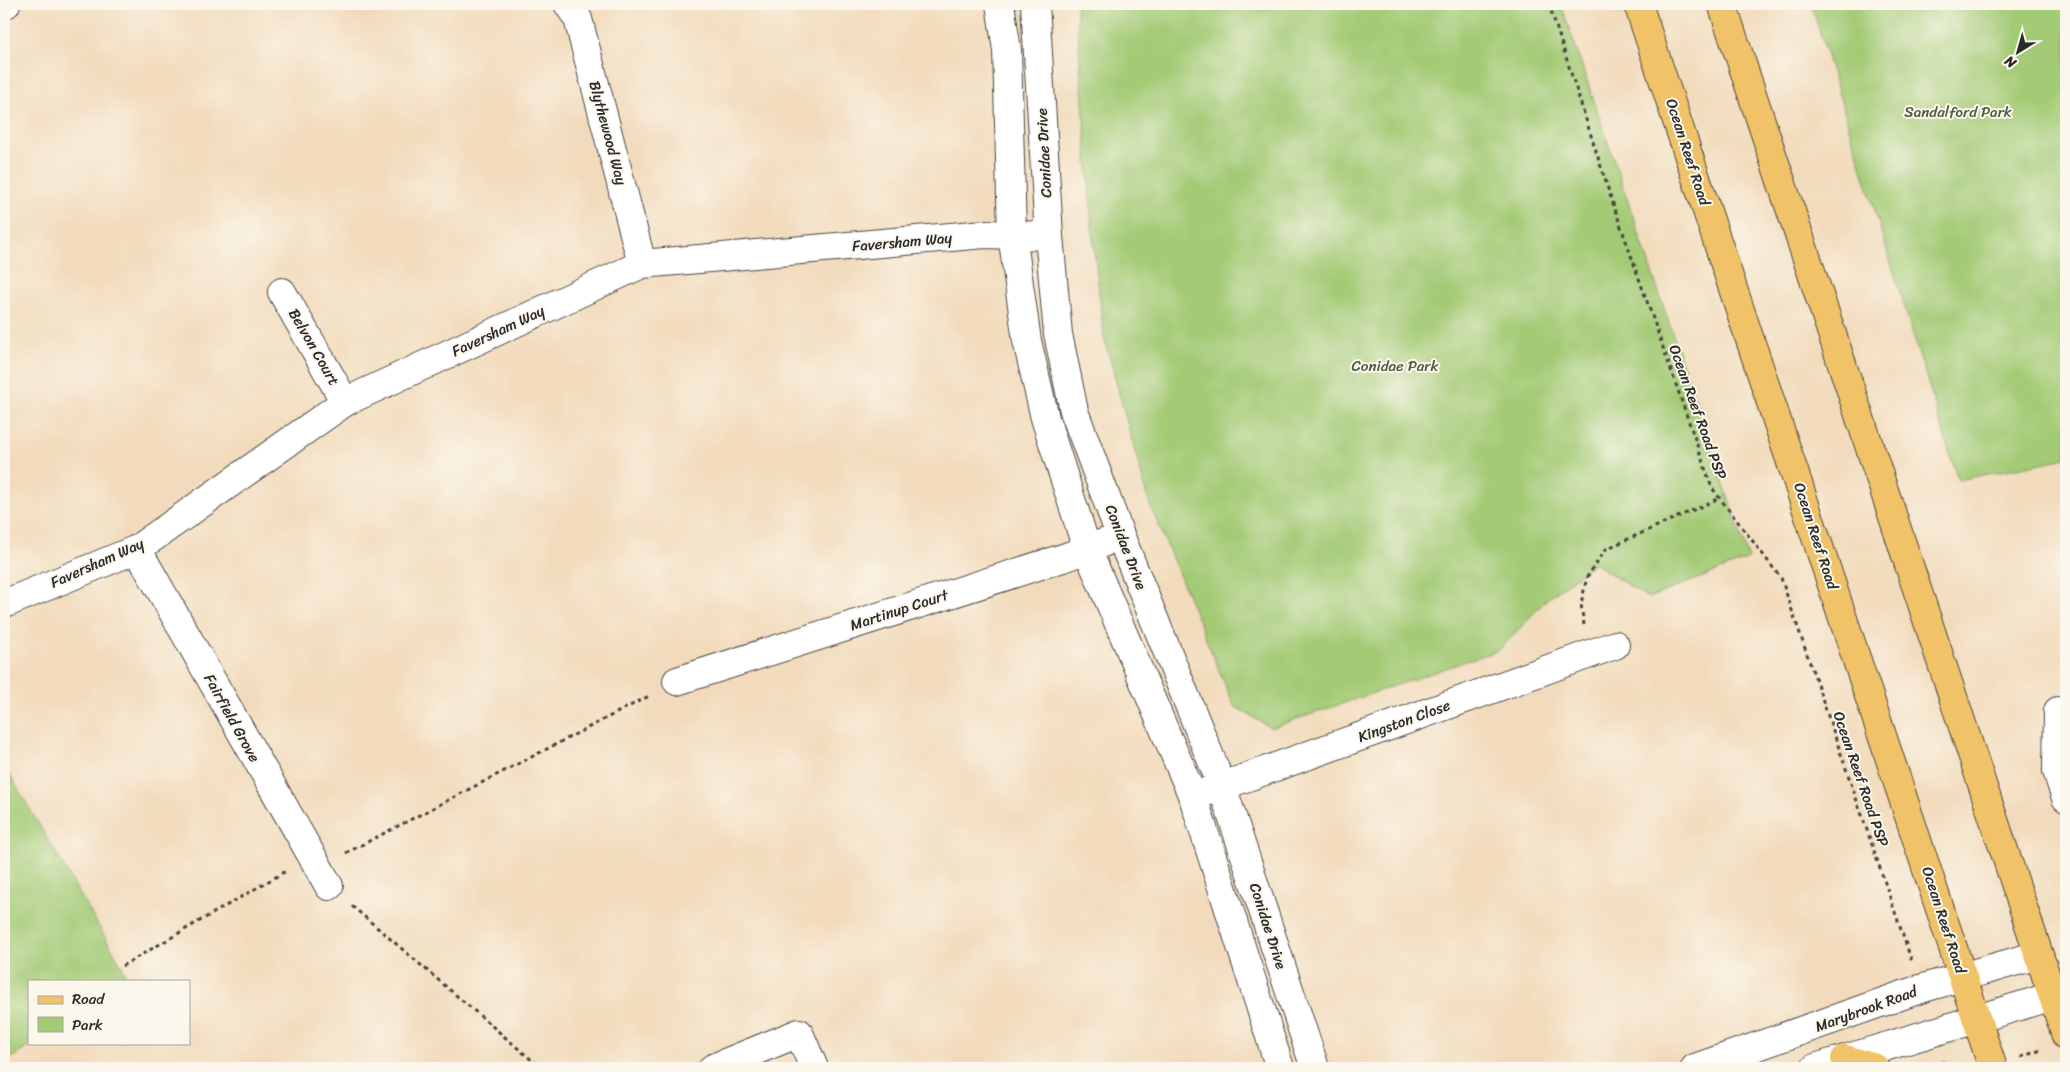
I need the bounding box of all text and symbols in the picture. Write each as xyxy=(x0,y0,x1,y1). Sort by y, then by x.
north arrow xyxy=(1992,28,2042,78)
text: N xyxy=(1999,49,2023,75)
street label: Blythewood Way xyxy=(582,78,634,188)
street label: Ocean Reef Road xyxy=(1658,95,1718,210)
park label: Sandalford Park xyxy=(1904,99,2012,125)
street label: Conidae Drive xyxy=(1029,108,1059,198)
street label: Faversham Way xyxy=(851,225,953,259)
street label: Faversham Way xyxy=(447,298,549,364)
street label: Belvon Court xyxy=(281,303,347,391)
street label: Ocean Reef Road PSP xyxy=(1662,341,1735,483)
park label: Conidae Park xyxy=(1351,353,1440,379)
street label: Ocean Reef Road xyxy=(1786,479,1846,594)
street label: Conidae Drive xyxy=(1098,500,1154,594)
street label: Faversham Way xyxy=(46,531,148,595)
street label: Martinup Court xyxy=(847,582,952,638)
street label: Fairfield Grove xyxy=(197,669,267,767)
street label: Kingston Close xyxy=(1354,692,1454,750)
street label: Ocean Reef Road PSP xyxy=(1826,708,1896,850)
street label: Ocean Reef Road xyxy=(1914,863,1974,978)
street label: Conidae Drive xyxy=(1242,879,1294,973)
street label: Marybrook Road xyxy=(1811,978,1922,1040)
legend xyxy=(28,980,190,1044)
text: Road xyxy=(72,986,105,1012)
text: Park xyxy=(72,1012,103,1038)

